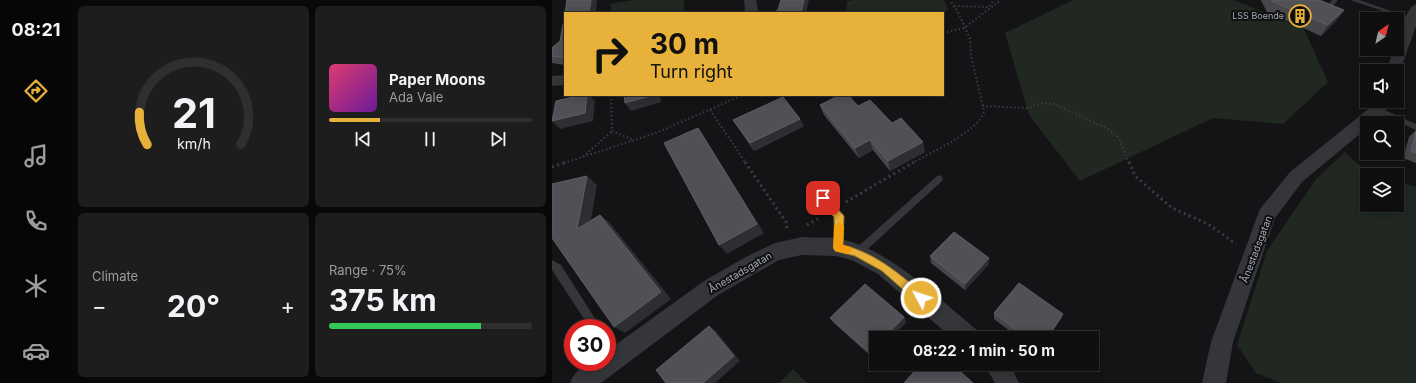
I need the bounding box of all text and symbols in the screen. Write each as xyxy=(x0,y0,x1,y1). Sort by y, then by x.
building icon: LSS Boende xyxy=(1287,3,1313,29)
place label: LSS Boende xyxy=(1232,10,1284,21)
north arrow xyxy=(1360,12,1404,56)
map controls xyxy=(1360,12,1404,212)
text: 08:21 xyxy=(12,19,60,40)
text: 30 m xyxy=(650,27,719,61)
icon: right xyxy=(584,28,636,80)
text: Turn right xyxy=(650,61,733,82)
button: sound xyxy=(1360,64,1404,108)
text: Paper Moons xyxy=(389,70,485,89)
icon: directions xyxy=(22,77,50,105)
text: 21 xyxy=(171,87,216,137)
text: Ada Vale xyxy=(389,89,443,105)
button: search xyxy=(1360,116,1404,160)
icon: previous xyxy=(352,128,374,150)
icon: pause xyxy=(419,128,441,150)
icon: next xyxy=(487,128,509,150)
text: km/h xyxy=(177,134,210,151)
icon: music xyxy=(22,142,50,170)
button: layers xyxy=(1360,168,1404,212)
pin xyxy=(806,181,840,215)
icon: arrive xyxy=(812,187,834,209)
icon: phone xyxy=(22,207,50,235)
street label: Ånestadsgatan xyxy=(1237,213,1274,284)
street label: Ånestadsgatan xyxy=(706,248,774,295)
text: Range · 75% xyxy=(329,262,407,278)
text: Climate xyxy=(92,268,138,284)
icon: climate xyxy=(22,272,50,300)
position arrow xyxy=(900,277,942,319)
text: 375 km xyxy=(329,282,437,318)
text: 20° xyxy=(167,288,220,324)
text: − xyxy=(92,293,107,319)
text: + xyxy=(280,293,295,319)
speed limit sign: 30 xyxy=(564,319,616,371)
icon: car xyxy=(22,337,50,365)
text: 08:22 · 1 min · 50 m xyxy=(913,341,1055,360)

